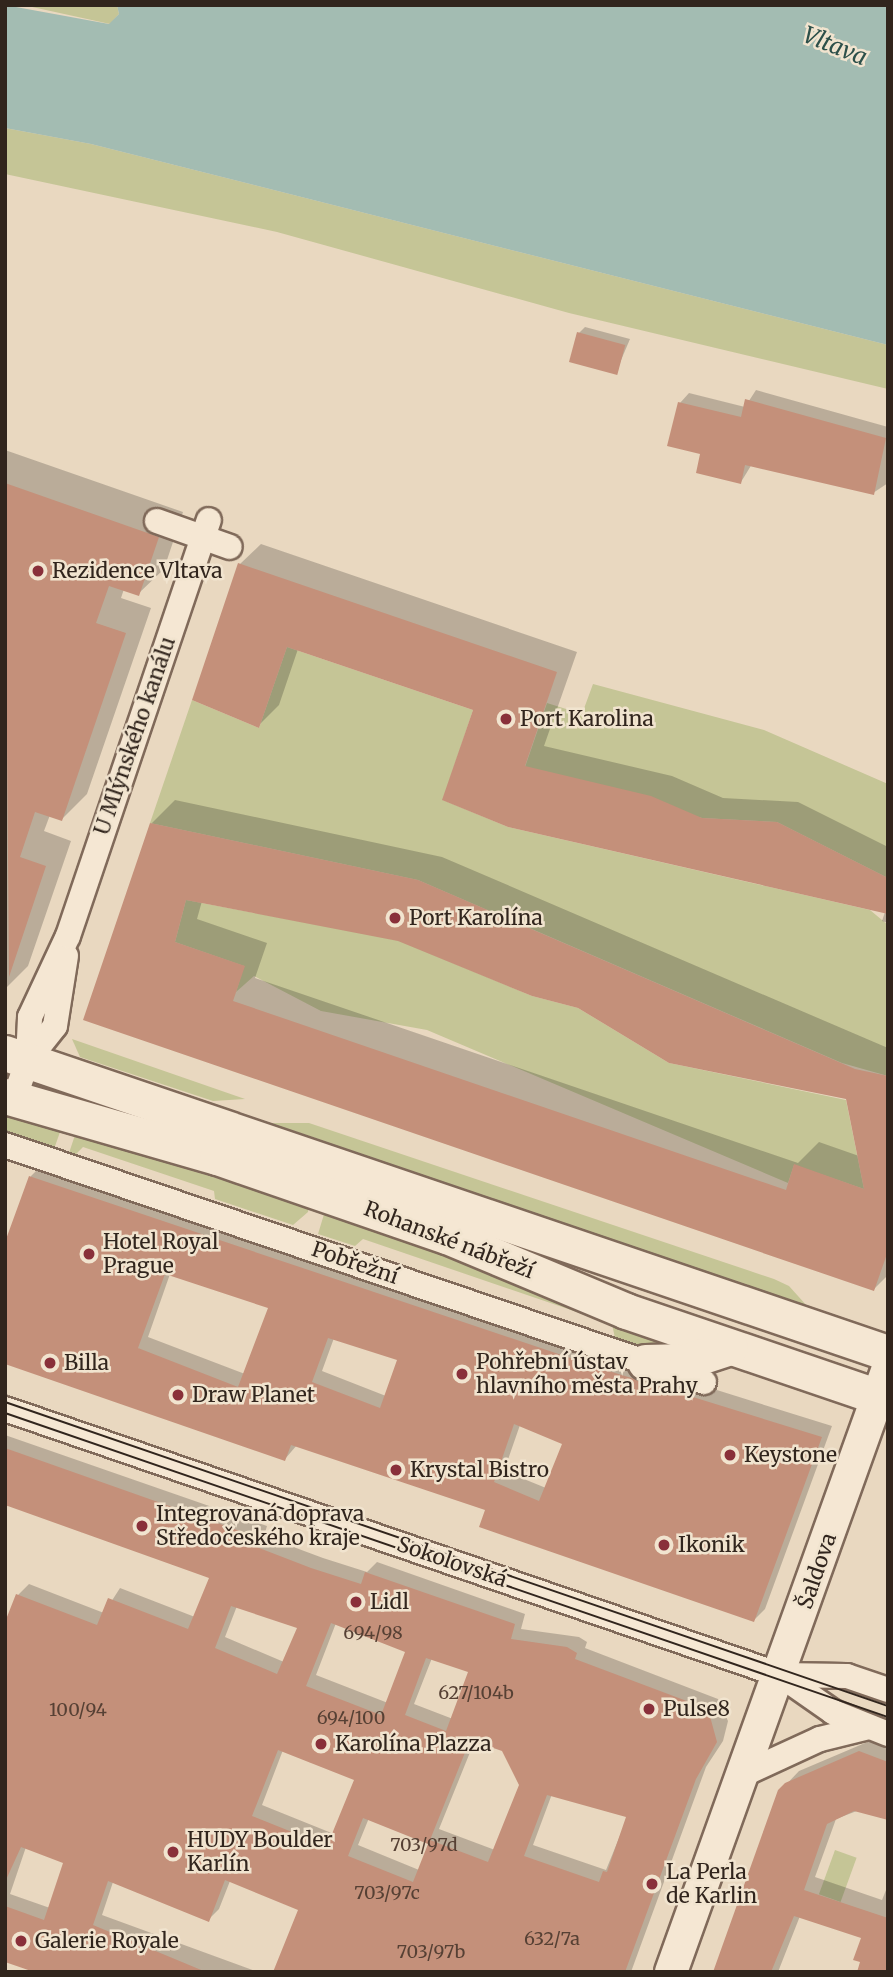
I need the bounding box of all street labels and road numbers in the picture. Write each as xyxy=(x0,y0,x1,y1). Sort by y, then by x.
street label: U Mlýnského kanálu xyxy=(89,634,181,838)
street label: Rohanské nábřeží xyxy=(360,1196,538,1284)
street label: Pobřežní xyxy=(308,1236,402,1290)
street label: Šaldova xyxy=(792,1530,842,1612)
street label: Sokolovská xyxy=(394,1531,510,1593)

